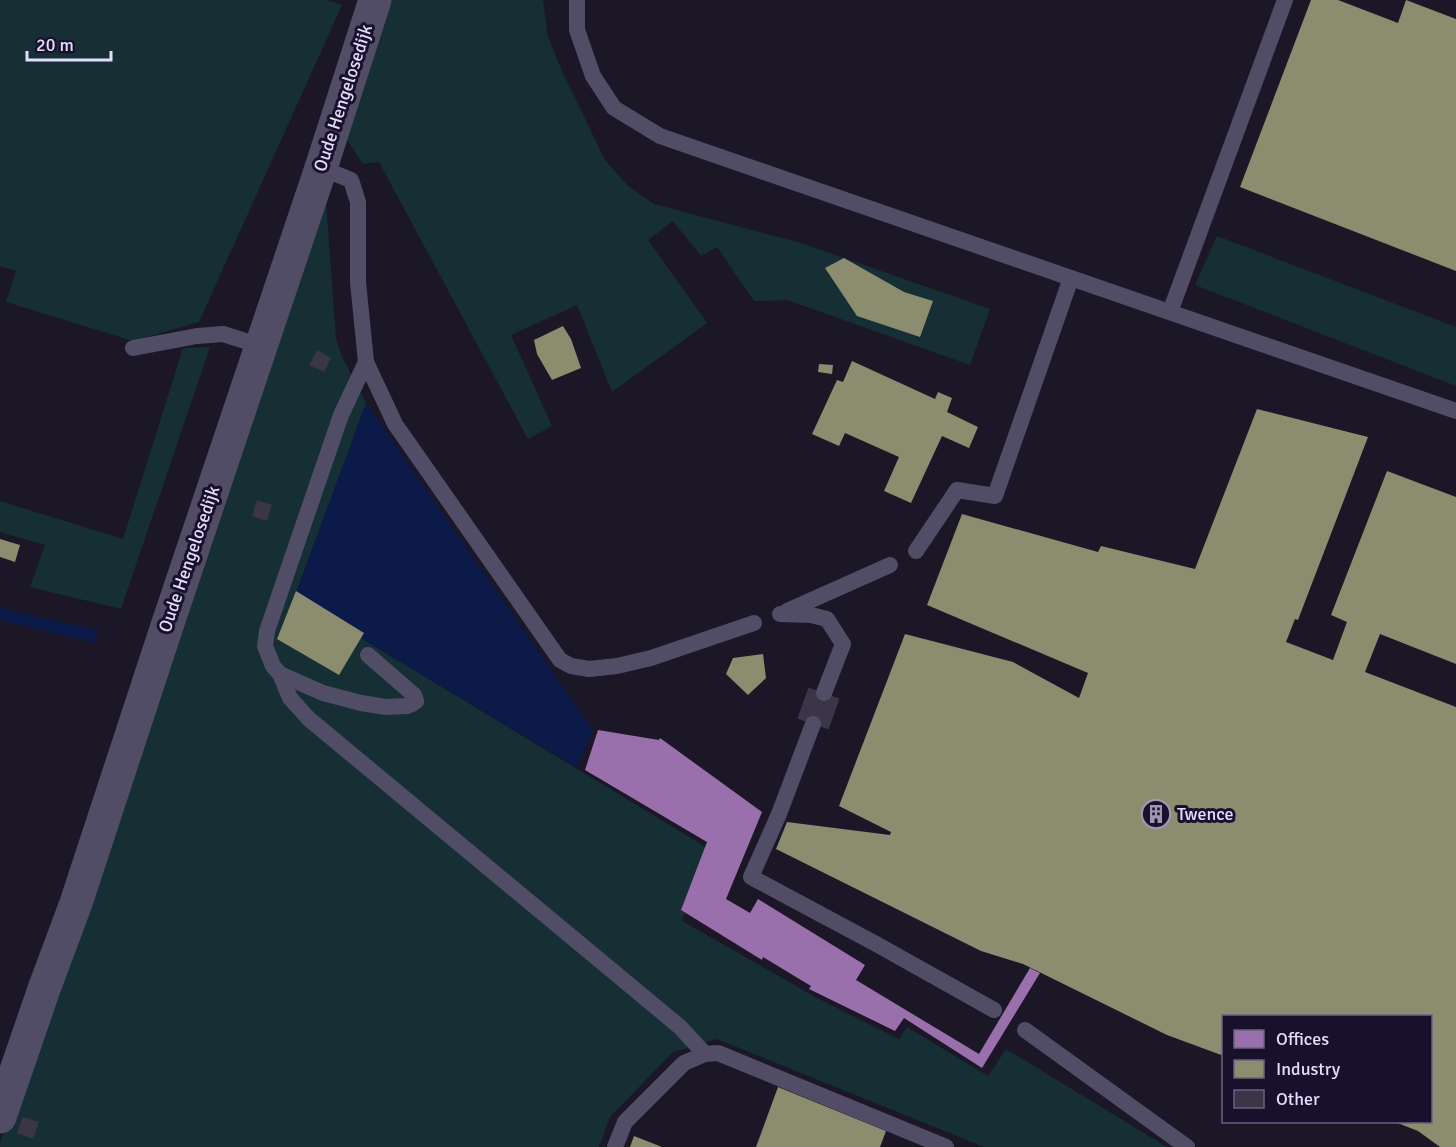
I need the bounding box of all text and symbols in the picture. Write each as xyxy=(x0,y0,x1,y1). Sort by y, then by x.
street label: Oude Hengelosedijk xyxy=(309,22,377,174)
scale bar xyxy=(27,24,111,62)
text: 20 m xyxy=(36,34,74,56)
street label: Oude Hengelosedijk xyxy=(154,483,224,635)
building icon: Twence xyxy=(1140,798,1172,830)
place label: Twence xyxy=(1177,803,1234,825)
legend xyxy=(1222,1015,1432,1123)
text: Offices xyxy=(1276,1028,1329,1050)
text: Industry xyxy=(1276,1058,1341,1080)
text: Other xyxy=(1276,1088,1320,1110)

